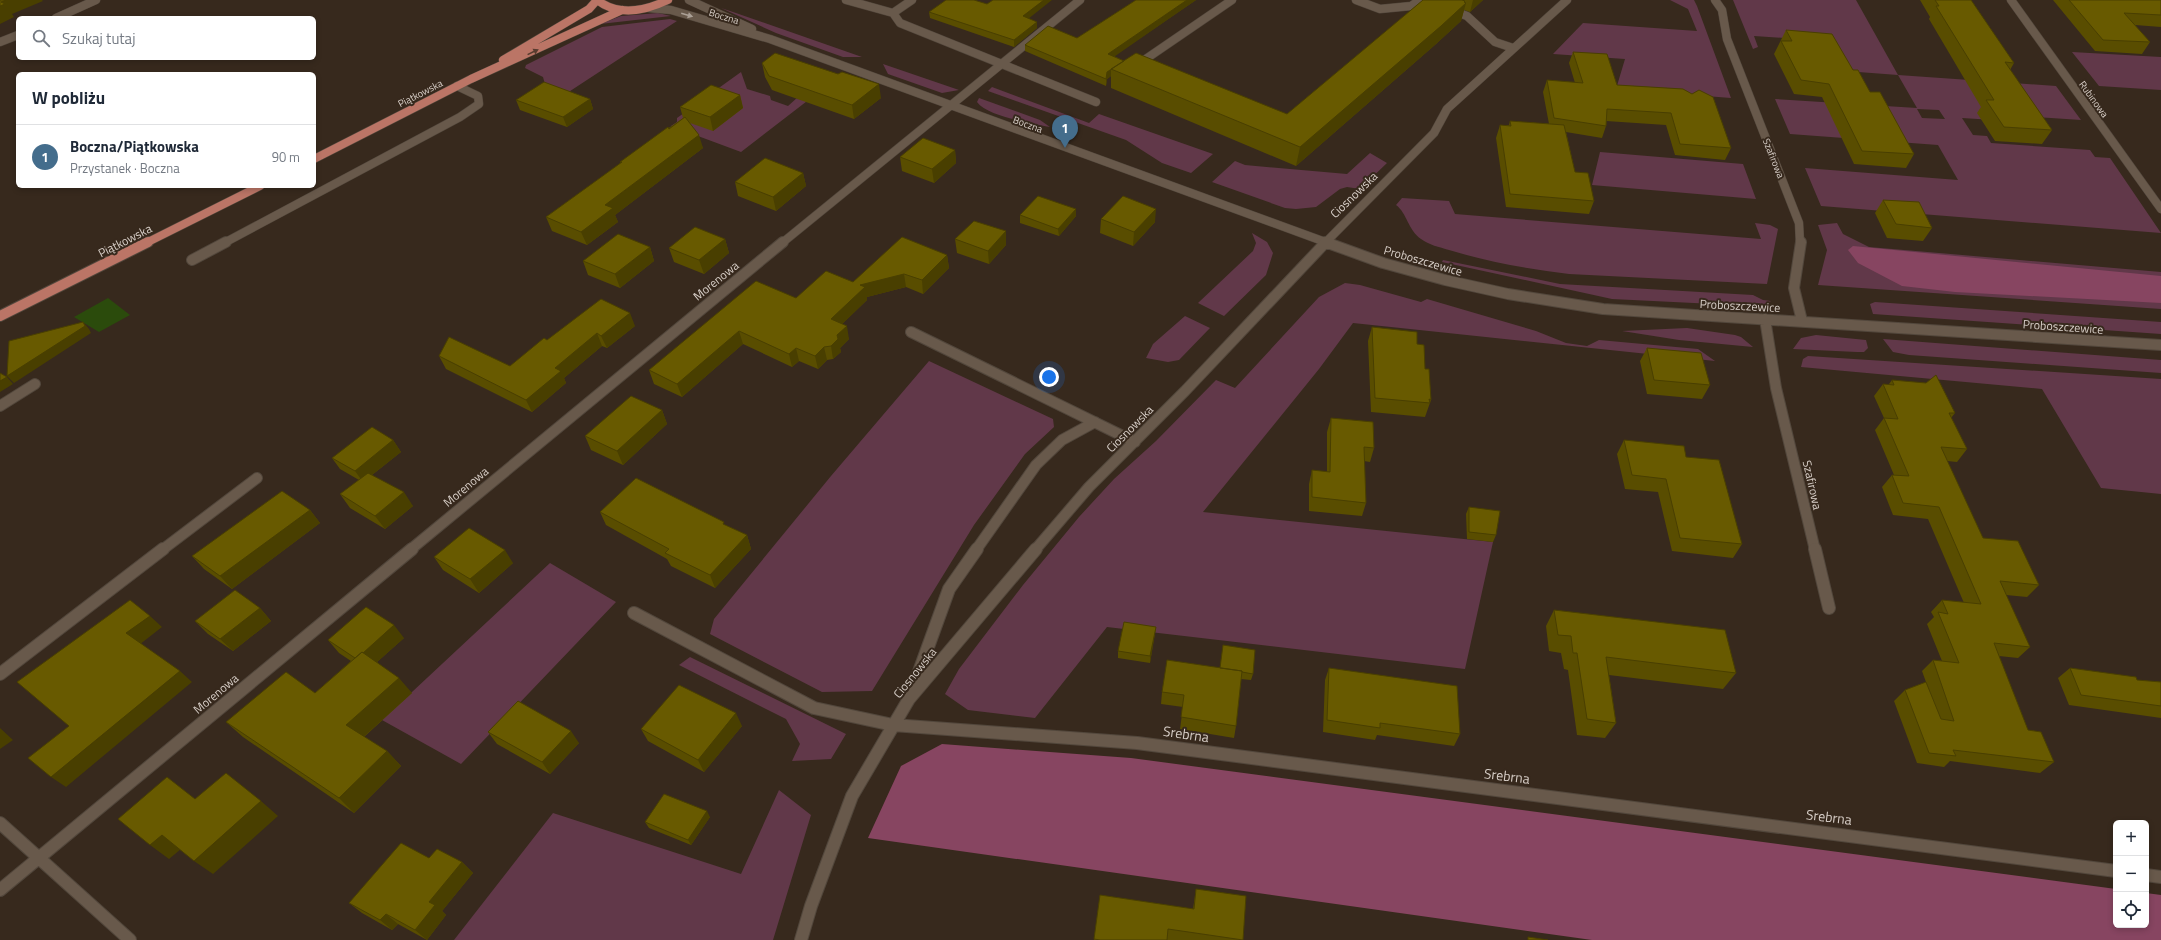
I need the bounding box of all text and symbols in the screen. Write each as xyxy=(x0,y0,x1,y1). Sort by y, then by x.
street label: Boczna xyxy=(707,5,741,28)
one-way arrow xyxy=(681,12,693,18)
search box xyxy=(16,16,316,60)
icon: search xyxy=(30,27,52,49)
text: Szukaj tutaj xyxy=(62,27,135,50)
one-way arrow xyxy=(527,49,538,55)
street label: Piątkowska xyxy=(395,76,445,111)
street label: Rubinowa xyxy=(2075,78,2112,121)
text: W pobliżu xyxy=(32,85,105,111)
street label: Boczna xyxy=(1011,112,1045,137)
pin: 1 xyxy=(1052,115,1078,148)
text: Boczna/Piątkowska xyxy=(70,135,199,158)
street label: Szafirowa xyxy=(1759,136,1788,180)
text: 1 xyxy=(41,147,49,167)
text: 90 m xyxy=(272,147,300,167)
text: Przystanek · Boczna xyxy=(70,158,180,178)
street label: Ciosnowska xyxy=(1325,167,1382,222)
street label: Piątkowska xyxy=(95,219,155,262)
street label: Proboszczewice xyxy=(1382,240,1465,281)
street label: Morenowa xyxy=(689,256,743,305)
street label: Proboszczewice xyxy=(1699,294,1781,317)
street label: Proboszczewice xyxy=(2022,314,2104,339)
your location xyxy=(1039,367,1059,387)
street label: Ciosnowska xyxy=(1102,401,1158,457)
street label: Szafirowa xyxy=(1798,458,1827,511)
street label: Morenowa xyxy=(439,462,493,511)
street label: Ciosnowska xyxy=(888,643,941,702)
street label: Morenowa xyxy=(189,669,243,718)
street label: Srebrna xyxy=(1162,720,1210,747)
street label: Srebrna xyxy=(1483,762,1531,789)
street label: Srebrna xyxy=(1805,803,1853,830)
map controls xyxy=(2113,820,2149,928)
button: + xyxy=(2113,820,2149,856)
button: − xyxy=(2113,856,2149,892)
button: locate xyxy=(2113,892,2149,928)

